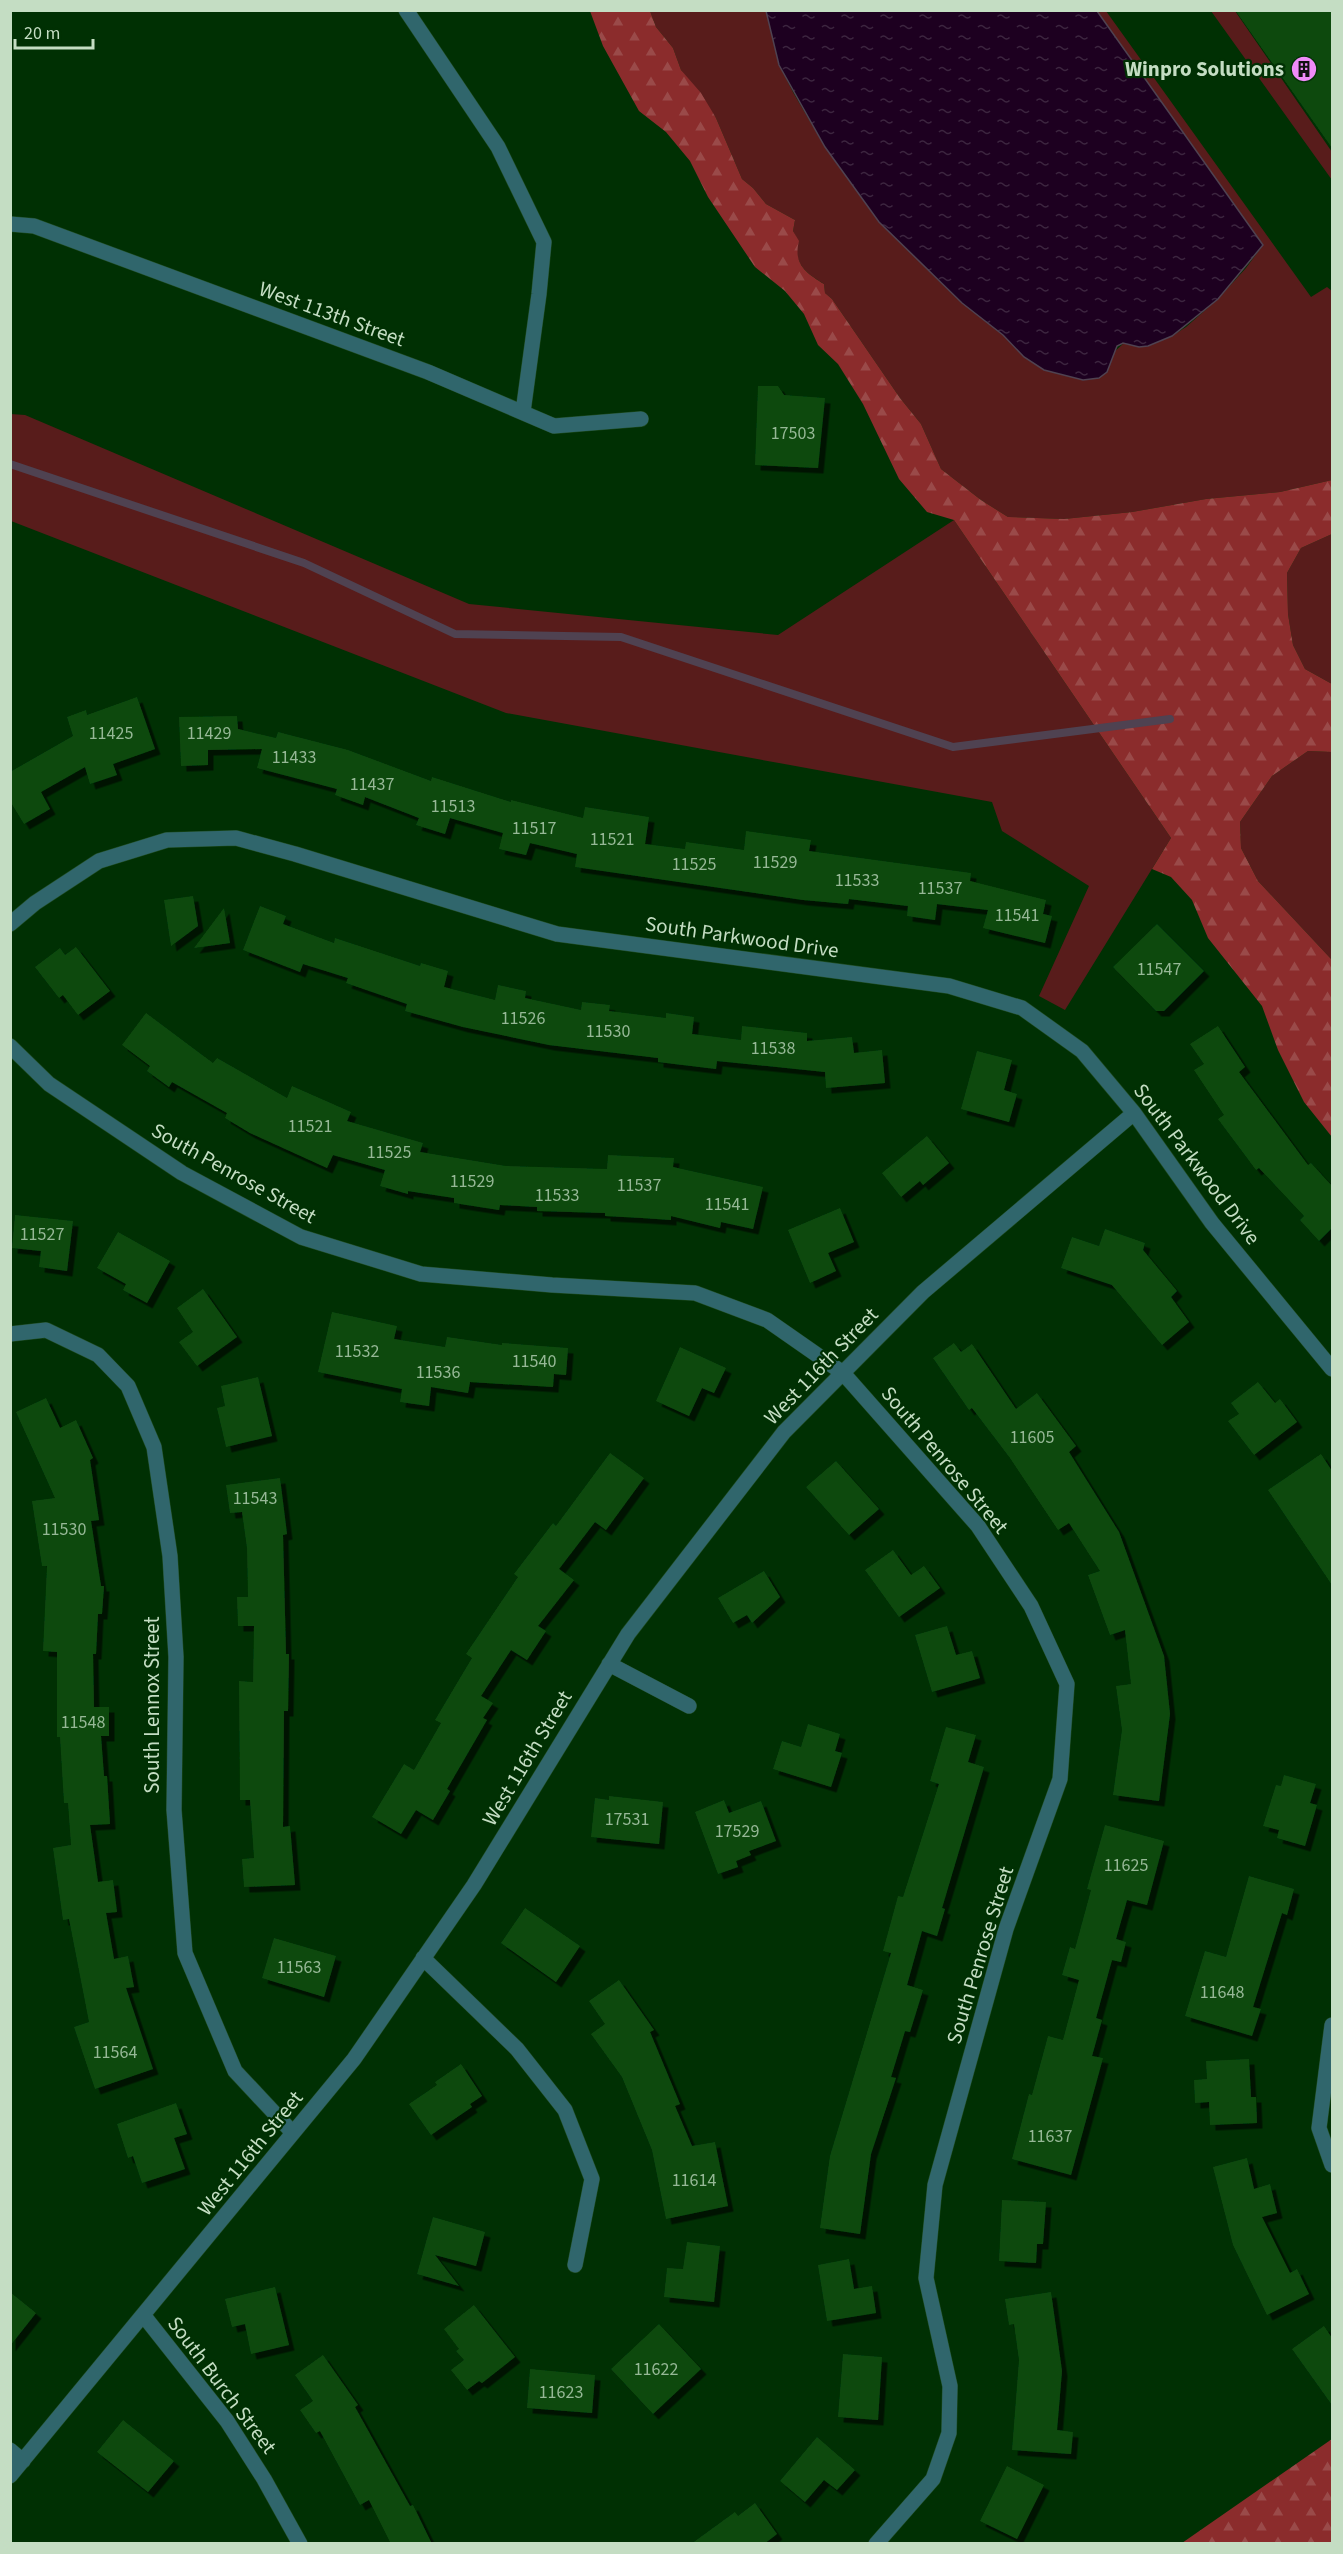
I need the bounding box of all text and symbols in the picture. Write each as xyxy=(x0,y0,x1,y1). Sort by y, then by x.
scale bar xyxy=(15,12,93,50)
text: 20 m xyxy=(24,21,60,46)
place label: Winpro Solutions xyxy=(1125,54,1284,84)
building icon: Winpro Solutions xyxy=(1289,54,1319,84)
street label: West 113th Street xyxy=(255,274,409,354)
house number: 17503 xyxy=(771,421,815,446)
house number: 11425 xyxy=(89,721,133,746)
house number: 11429 xyxy=(187,721,231,746)
house number: 11433 xyxy=(272,745,316,770)
house number: 11437 xyxy=(350,772,394,797)
house number: 11513 xyxy=(431,794,475,819)
house number: 11517 xyxy=(512,816,556,841)
house number: 11521 xyxy=(590,827,634,852)
house number: 11529 xyxy=(753,850,797,875)
house number: 11525 xyxy=(672,852,716,877)
house number: 11533 xyxy=(835,868,879,893)
house number: 11537 xyxy=(918,876,962,901)
house number: 11541 xyxy=(995,903,1039,928)
street label: South Parkwood Drive xyxy=(643,909,841,965)
house number: 11547 xyxy=(1137,957,1181,982)
house number: 11526 xyxy=(501,1006,545,1031)
house number: 11530 xyxy=(586,1019,630,1044)
house number: 11538 xyxy=(751,1036,795,1061)
street label: South Parkwood Drive xyxy=(1126,1077,1268,1251)
house number: 11521 xyxy=(288,1114,332,1139)
street label: South Penrose Street xyxy=(146,1115,322,1231)
house number: 11525 xyxy=(367,1140,411,1165)
house number: 11529 xyxy=(450,1169,494,1194)
house number: 11537 xyxy=(617,1173,661,1198)
house number: 11533 xyxy=(535,1183,579,1208)
house number: 11541 xyxy=(705,1192,749,1217)
house number: 11527 xyxy=(20,1222,64,1247)
street label: West 116th Street xyxy=(757,1300,885,1432)
house number: 11532 xyxy=(335,1339,379,1364)
house number: 11540 xyxy=(512,1349,556,1374)
house number: 11536 xyxy=(416,1360,460,1385)
street label: South Penrose Street xyxy=(874,1380,1016,1540)
house number: 11605 xyxy=(1010,1425,1054,1450)
house number: 11543 xyxy=(233,1486,277,1511)
house number: 11530 xyxy=(42,1517,86,1542)
street label: South Lennox Street xyxy=(137,1616,167,1794)
street label: West 116th Street xyxy=(475,1685,579,1831)
house number: 11548 xyxy=(61,1710,105,1735)
house number: 17531 xyxy=(605,1807,649,1832)
house number: 17529 xyxy=(715,1819,759,1844)
house number: 11625 xyxy=(1104,1853,1148,1878)
street label: South Penrose Street xyxy=(939,1862,1021,2048)
house number: 11563 xyxy=(277,1955,321,1980)
house number: 11648 xyxy=(1200,1980,1244,2005)
house number: 11564 xyxy=(93,2040,137,2065)
street label: West 116th Street xyxy=(190,2084,310,2222)
house number: 11637 xyxy=(1028,2124,1072,2149)
house number: 11614 xyxy=(672,2168,716,2193)
street label: South Burch Street xyxy=(160,2310,284,2460)
house number: 11622 xyxy=(634,2357,678,2382)
house number: 11623 xyxy=(539,2380,583,2405)

